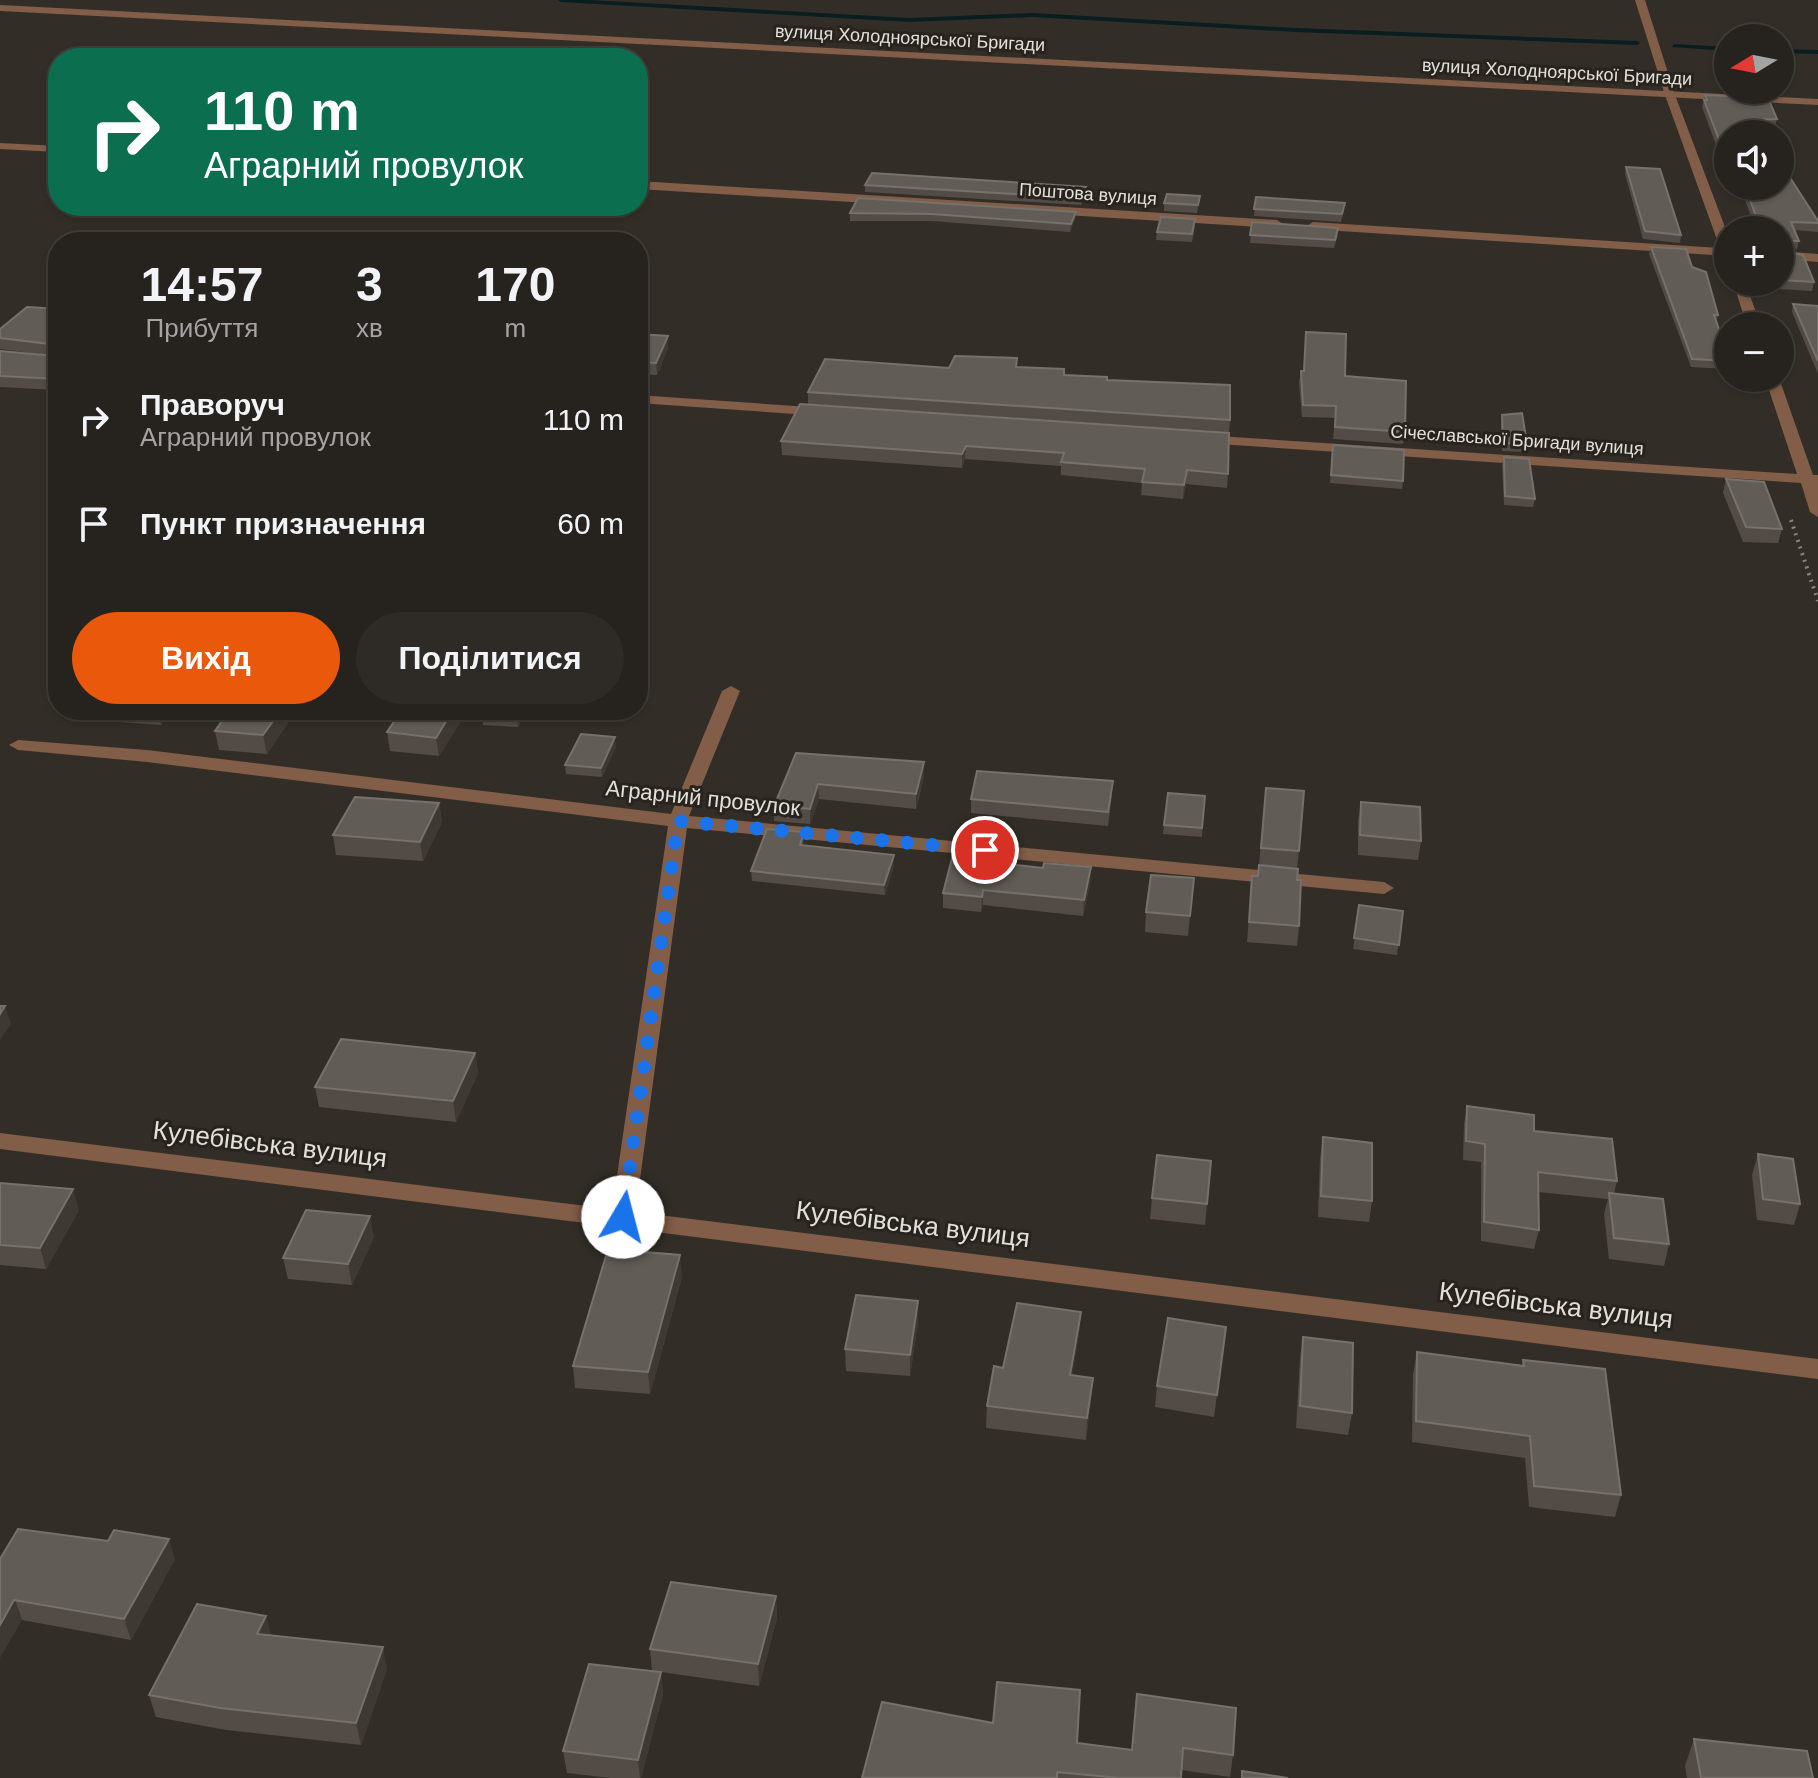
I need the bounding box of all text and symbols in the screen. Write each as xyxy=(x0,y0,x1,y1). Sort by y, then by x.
street label: вулиця Холодноярської Бригади xyxy=(774,21,1046,55)
north arrow xyxy=(1714,24,1794,104)
map controls xyxy=(1714,24,1794,392)
street label: вулиця Холодноярської Бригади xyxy=(1421,55,1693,89)
text: 110 m xyxy=(204,79,360,142)
icon: right xyxy=(72,80,176,184)
button: sound xyxy=(1714,120,1794,200)
text: Аграрний провулок xyxy=(204,145,524,186)
street label: Поштова вулиця xyxy=(1018,179,1158,209)
button: + xyxy=(1714,216,1794,296)
text: 14:57 xyxy=(141,258,263,311)
text: 3 xyxy=(356,258,383,311)
text: 170 xyxy=(475,258,555,311)
button: − xyxy=(1714,312,1794,392)
text: Прибуття xyxy=(146,313,258,343)
text: хв xyxy=(356,313,383,343)
text: m xyxy=(505,313,526,343)
text: Праворуч xyxy=(140,388,285,421)
icon: right xyxy=(72,398,116,442)
text: 110 m xyxy=(543,403,624,436)
street label: Січеславської Бригади вулиця xyxy=(1390,421,1644,459)
text: Аграрний провулок xyxy=(140,422,371,452)
icon: arrive xyxy=(72,502,116,546)
text: Пункт призначення xyxy=(140,507,426,540)
text: 60 m xyxy=(557,507,624,540)
button: Вихід xyxy=(72,612,340,704)
button: Поділитися xyxy=(356,612,624,704)
street label: Аграрний провулок xyxy=(605,775,802,821)
pin xyxy=(951,816,1019,884)
icon: arrive xyxy=(963,828,1007,872)
street label: Кулебівська вулиця xyxy=(151,1115,389,1173)
position arrow xyxy=(581,1175,665,1259)
street label: Кулебівська вулиця xyxy=(794,1195,1032,1253)
street label: Кулебівська вулиця xyxy=(1437,1276,1675,1334)

